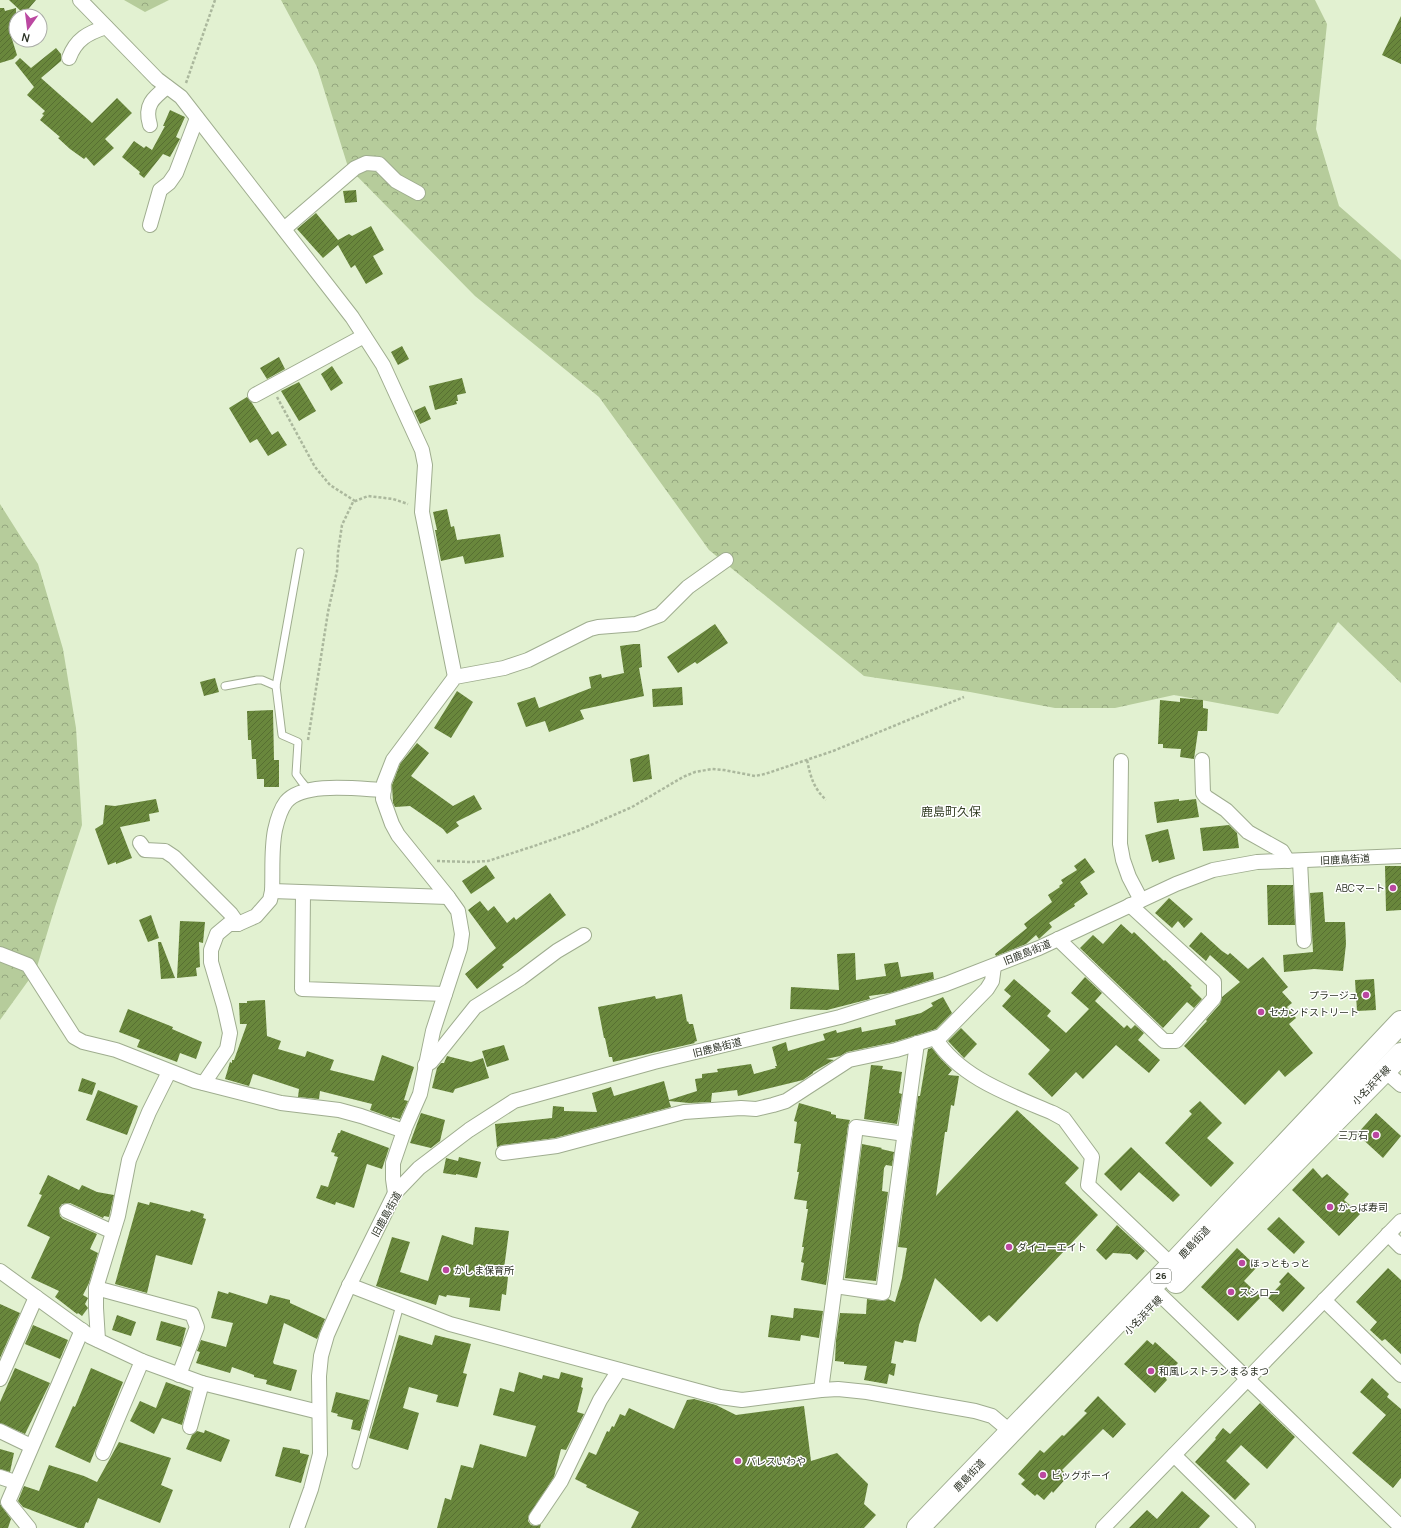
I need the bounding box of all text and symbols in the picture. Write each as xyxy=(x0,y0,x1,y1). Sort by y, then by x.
north arrow xyxy=(8,8,48,48)
text: N xyxy=(20,30,31,46)
district label: 鹿島町久保 xyxy=(921,803,981,820)
street label: 旧鹿島街道 xyxy=(1320,851,1370,867)
place label: ABCマート xyxy=(1335,881,1385,895)
marker: ABCマート xyxy=(1388,883,1398,893)
street label: 旧鹿島街道 xyxy=(1001,936,1053,968)
place label: プラージュ xyxy=(1309,988,1358,1002)
marker: プラージュ xyxy=(1361,990,1371,1000)
place label: セカンドストリート xyxy=(1269,1005,1359,1019)
marker: セカンドストリート xyxy=(1256,1007,1266,1017)
street label: 旧鹿島街道 xyxy=(691,1034,743,1060)
street label: 小名浜平線 xyxy=(1349,1062,1393,1108)
place label: 三万石 xyxy=(1338,1128,1368,1142)
marker: 三万石 xyxy=(1371,1130,1381,1140)
street label: 旧鹿島街道 xyxy=(368,1189,404,1239)
place label: かっぱ寿司 xyxy=(1338,1200,1388,1214)
marker: かっぱ寿司 xyxy=(1325,1202,1335,1212)
street label: 鹿島街道 xyxy=(1175,1223,1213,1261)
place label: ダイユーエイト xyxy=(1017,1240,1087,1254)
marker: ダイユーエイト xyxy=(1004,1242,1014,1252)
place label: ほっともっと xyxy=(1250,1256,1310,1270)
marker: ほっともっと xyxy=(1237,1258,1247,1268)
place label: かしま保育所 xyxy=(454,1263,514,1277)
marker: かしま保育所 xyxy=(441,1265,451,1275)
road number: 26 xyxy=(1151,1269,1171,1283)
place label: スシロー xyxy=(1239,1285,1279,1299)
marker: スシロー xyxy=(1226,1287,1236,1297)
street label: 小名浜平線 xyxy=(1121,1292,1165,1338)
place label: 和風レストランまるまつ xyxy=(1159,1364,1269,1378)
marker: 和風レストランまるまつ xyxy=(1146,1366,1156,1376)
place label: パレスいわや xyxy=(746,1454,806,1468)
marker: パレスいわや xyxy=(733,1456,743,1466)
street label: 鹿島街道 xyxy=(950,1456,988,1494)
place label: ビッグボーイ xyxy=(1051,1468,1111,1482)
marker: ビッグボーイ xyxy=(1038,1470,1048,1480)

